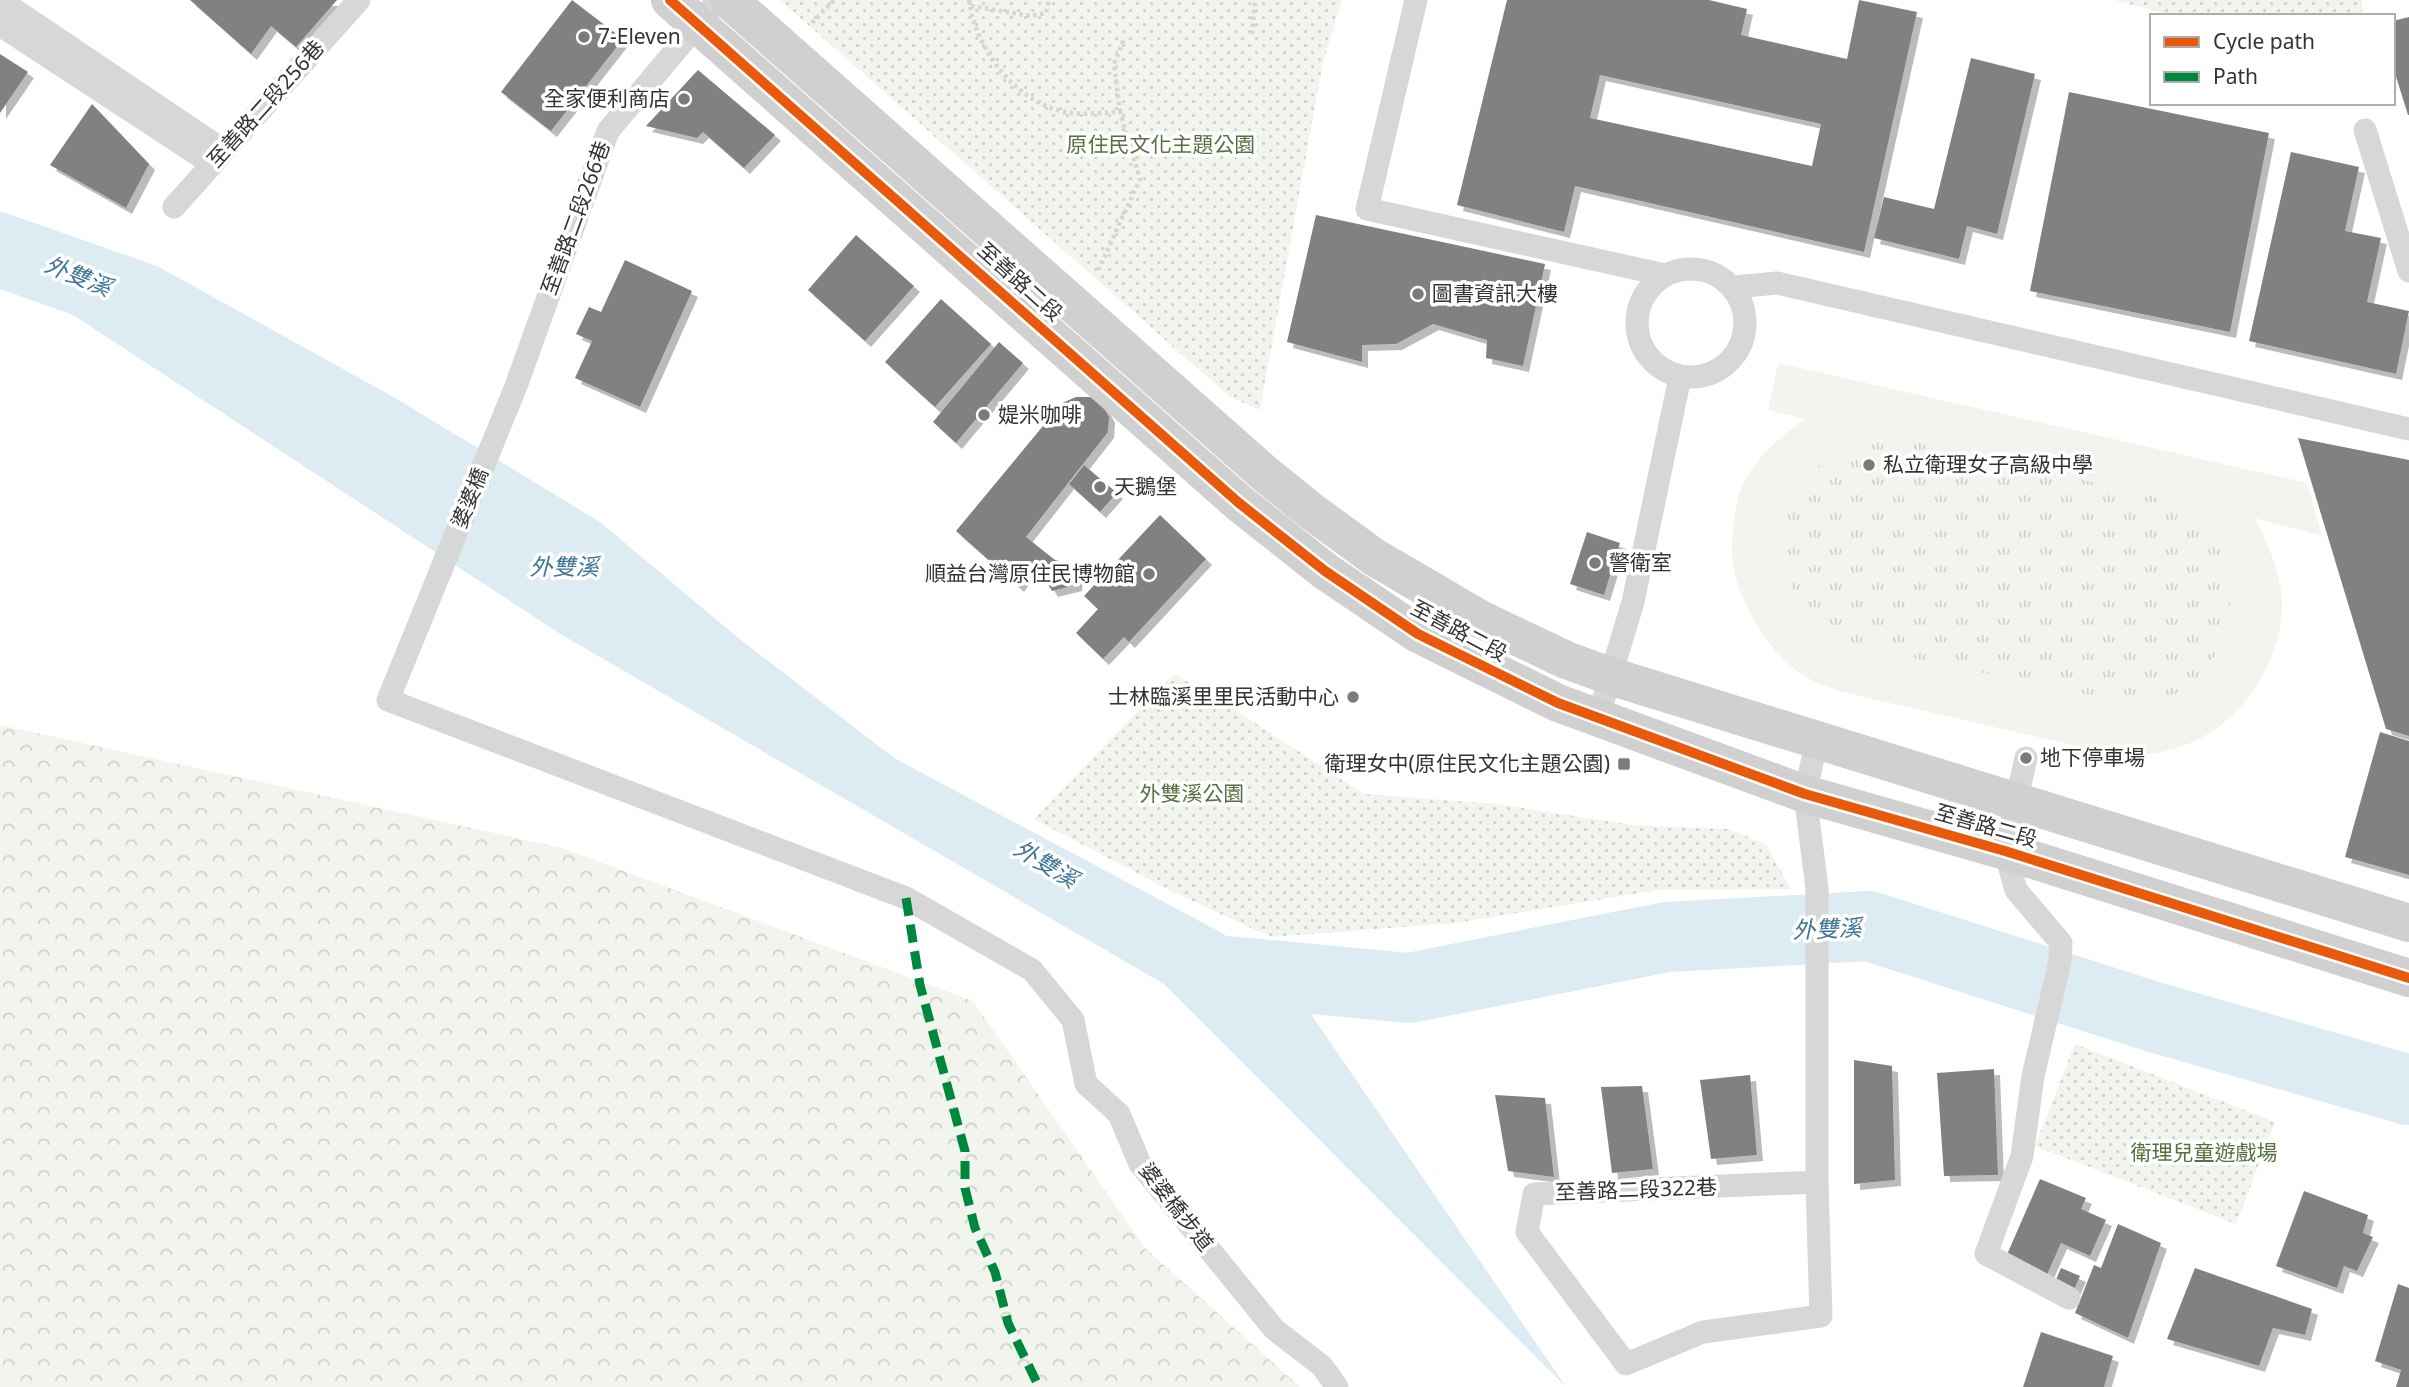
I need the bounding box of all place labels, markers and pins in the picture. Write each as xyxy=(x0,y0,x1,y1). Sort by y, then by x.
place label: 7-Eleven xyxy=(598,22,681,50)
marker: 7-Eleven xyxy=(576,29,592,45)
place label: 全家便利商店 xyxy=(544,84,670,112)
marker: 全家便利商店 xyxy=(676,91,692,107)
place label: 圖書資訊大樓 xyxy=(1432,279,1558,307)
marker: 圖書資訊大樓 xyxy=(1410,286,1426,302)
place label: 媞米咖啡 xyxy=(998,400,1082,428)
marker: 媞米咖啡 xyxy=(976,407,992,423)
place label: 私立衛理女子高級中學 xyxy=(1883,450,2093,478)
marker: 私立衛理女子高級中學 xyxy=(1861,457,1877,473)
place label: 天鵝堡 xyxy=(1114,472,1177,500)
marker: 天鵝堡 xyxy=(1092,479,1108,495)
place label: 警衛室 xyxy=(1609,548,1672,576)
marker: 警衛室 xyxy=(1587,555,1603,571)
place label: 順益台灣原住民博物館 xyxy=(925,559,1135,587)
marker: 順益台灣原住民博物館 xyxy=(1141,566,1157,582)
place label: 士林臨溪里里民活動中心 xyxy=(1108,682,1339,710)
marker: 士林臨溪里里民活動中心 xyxy=(1345,689,1361,705)
place label: 地下停車場 xyxy=(2040,743,2145,771)
place label: 衛理女中(原住民文化主題公園) xyxy=(1324,749,1610,777)
marker: 地下停車場 xyxy=(2018,750,2034,766)
marker: 衛理女中(原住民文化主題公園) xyxy=(1616,756,1632,772)

